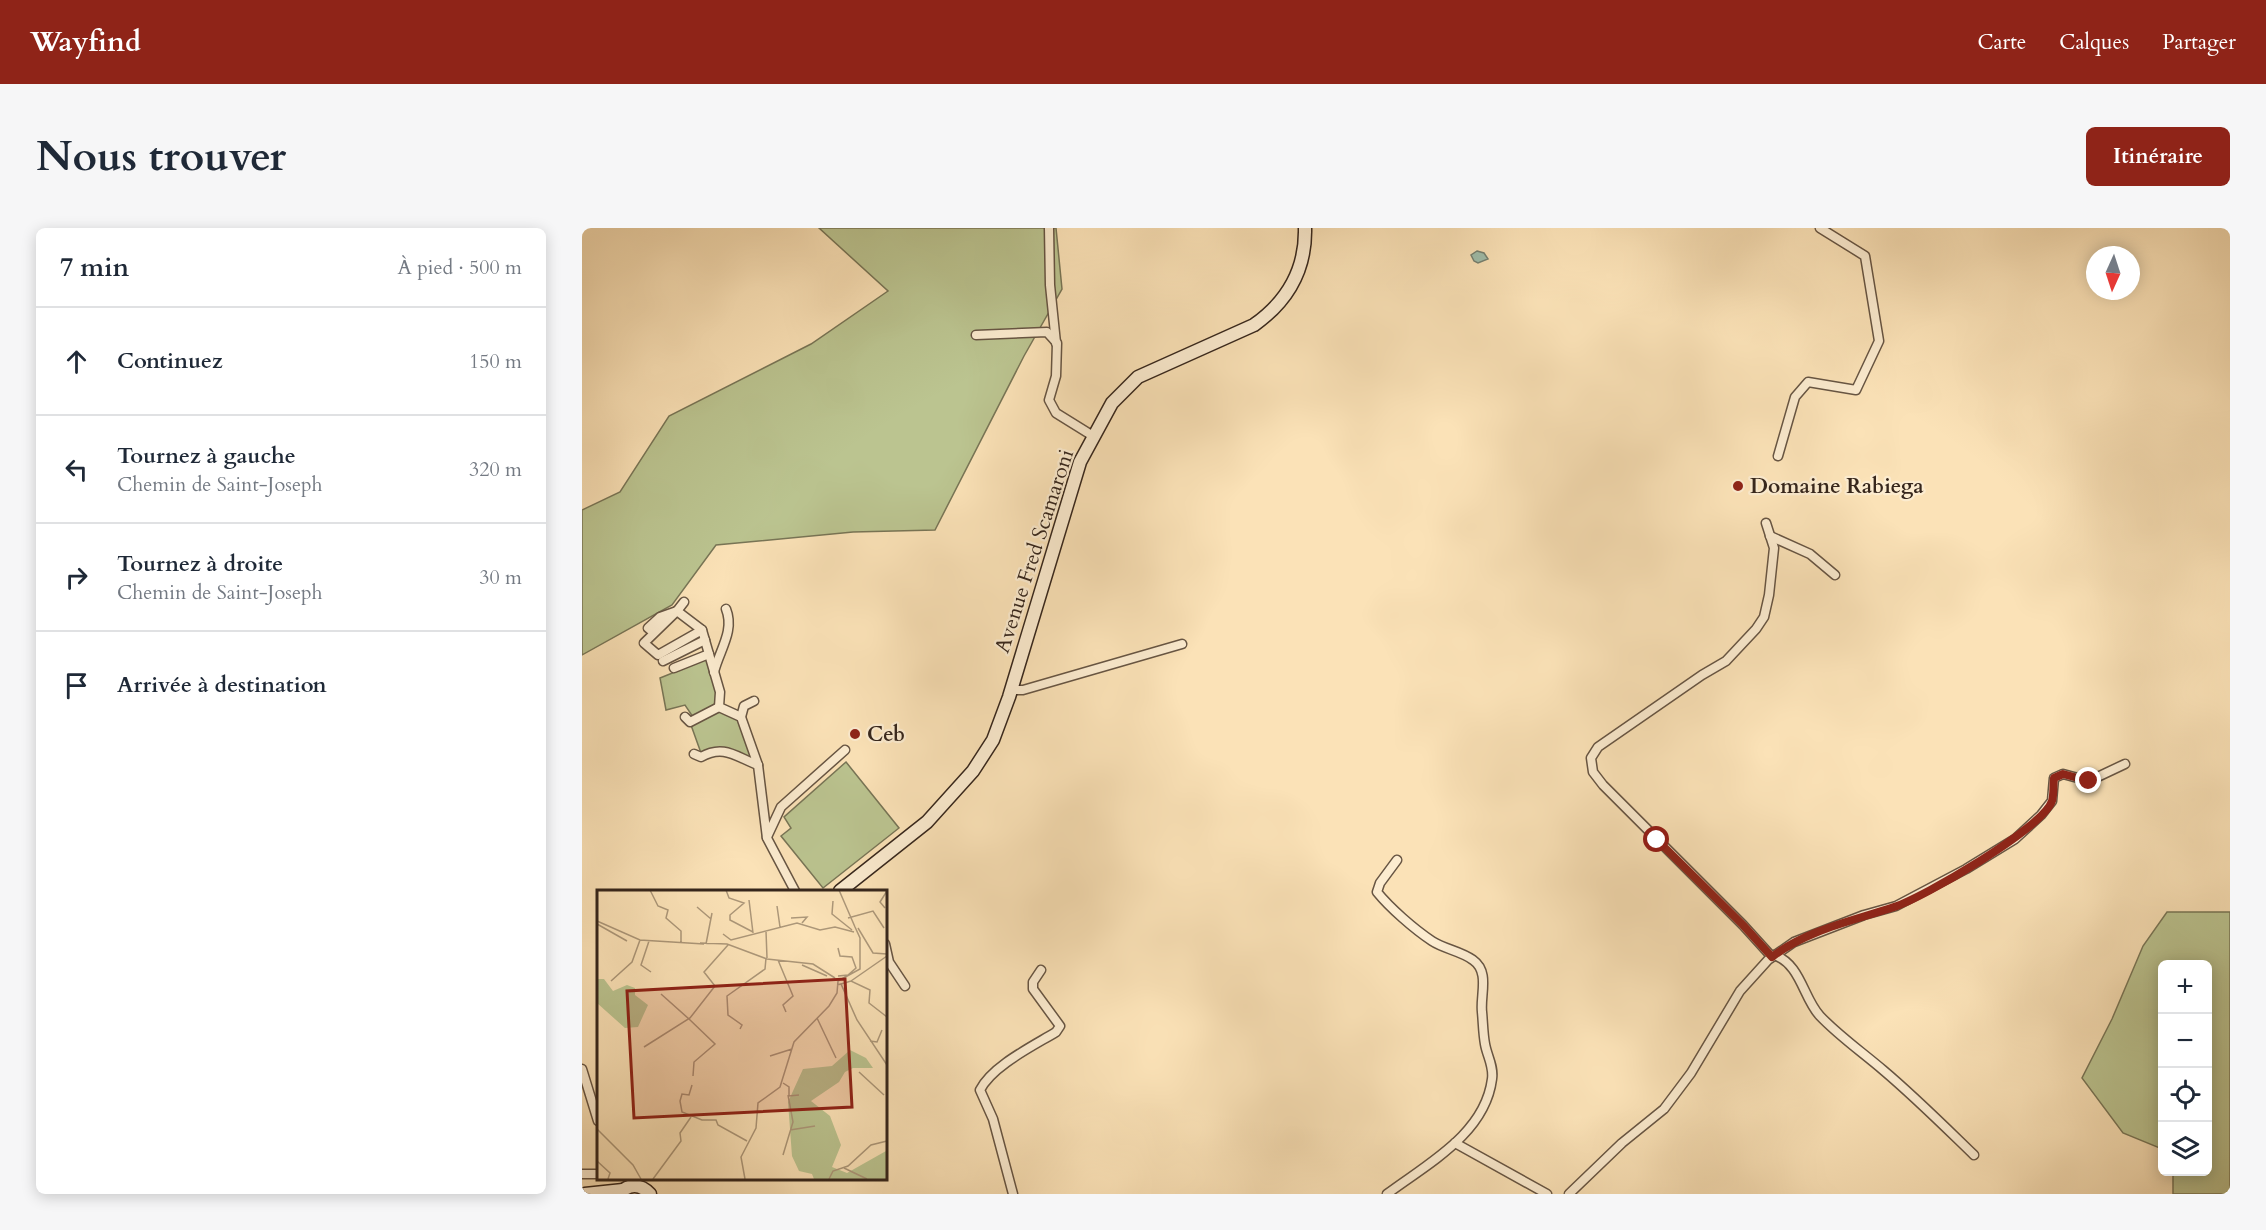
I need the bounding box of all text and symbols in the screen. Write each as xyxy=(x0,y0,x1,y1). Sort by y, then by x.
text: Wayfind xyxy=(30,23,141,61)
text: Carte xyxy=(1977,28,2026,57)
text: Calques xyxy=(2059,28,2129,57)
text: Partager xyxy=(2162,28,2236,57)
button: Itinéraire xyxy=(2086,127,2230,186)
text: Nous trouver xyxy=(36,128,286,185)
north arrow xyxy=(2086,246,2140,300)
text: 7 min xyxy=(60,250,129,285)
text: À pied · 500 m xyxy=(398,254,522,281)
icon: ahead xyxy=(60,345,93,378)
text: Continuez xyxy=(117,346,223,376)
text: 150 m xyxy=(469,348,522,375)
text: Tournez à gauche xyxy=(117,441,296,471)
street label: Avenue Fred Scamaroni xyxy=(988,446,1081,657)
icon: left xyxy=(60,453,93,486)
text: 320 m xyxy=(469,456,522,483)
text: Chemin de Saint-Joseph xyxy=(117,471,323,498)
place label: Domaine Rabiega xyxy=(1750,472,1924,501)
marker: Domaine Rabiega xyxy=(1731,479,1745,493)
text: Tournez à droite xyxy=(117,549,283,579)
icon: right xyxy=(60,561,93,594)
text: 30 m xyxy=(479,564,522,591)
text: Chemin de Saint-Joseph xyxy=(117,579,323,606)
icon: arrive xyxy=(60,669,93,702)
text: Arrivée à destination xyxy=(117,670,327,700)
place label: Ceb xyxy=(867,720,905,749)
marker: Ceb xyxy=(848,727,862,741)
route end xyxy=(2075,767,2101,793)
route start xyxy=(1643,826,1669,852)
inset map xyxy=(597,890,886,1179)
map controls xyxy=(2158,960,2212,1176)
button: + xyxy=(2158,960,2212,1014)
button: − xyxy=(2158,1014,2212,1068)
button: locate xyxy=(2158,1068,2212,1122)
button: layers xyxy=(2158,1122,2212,1176)

